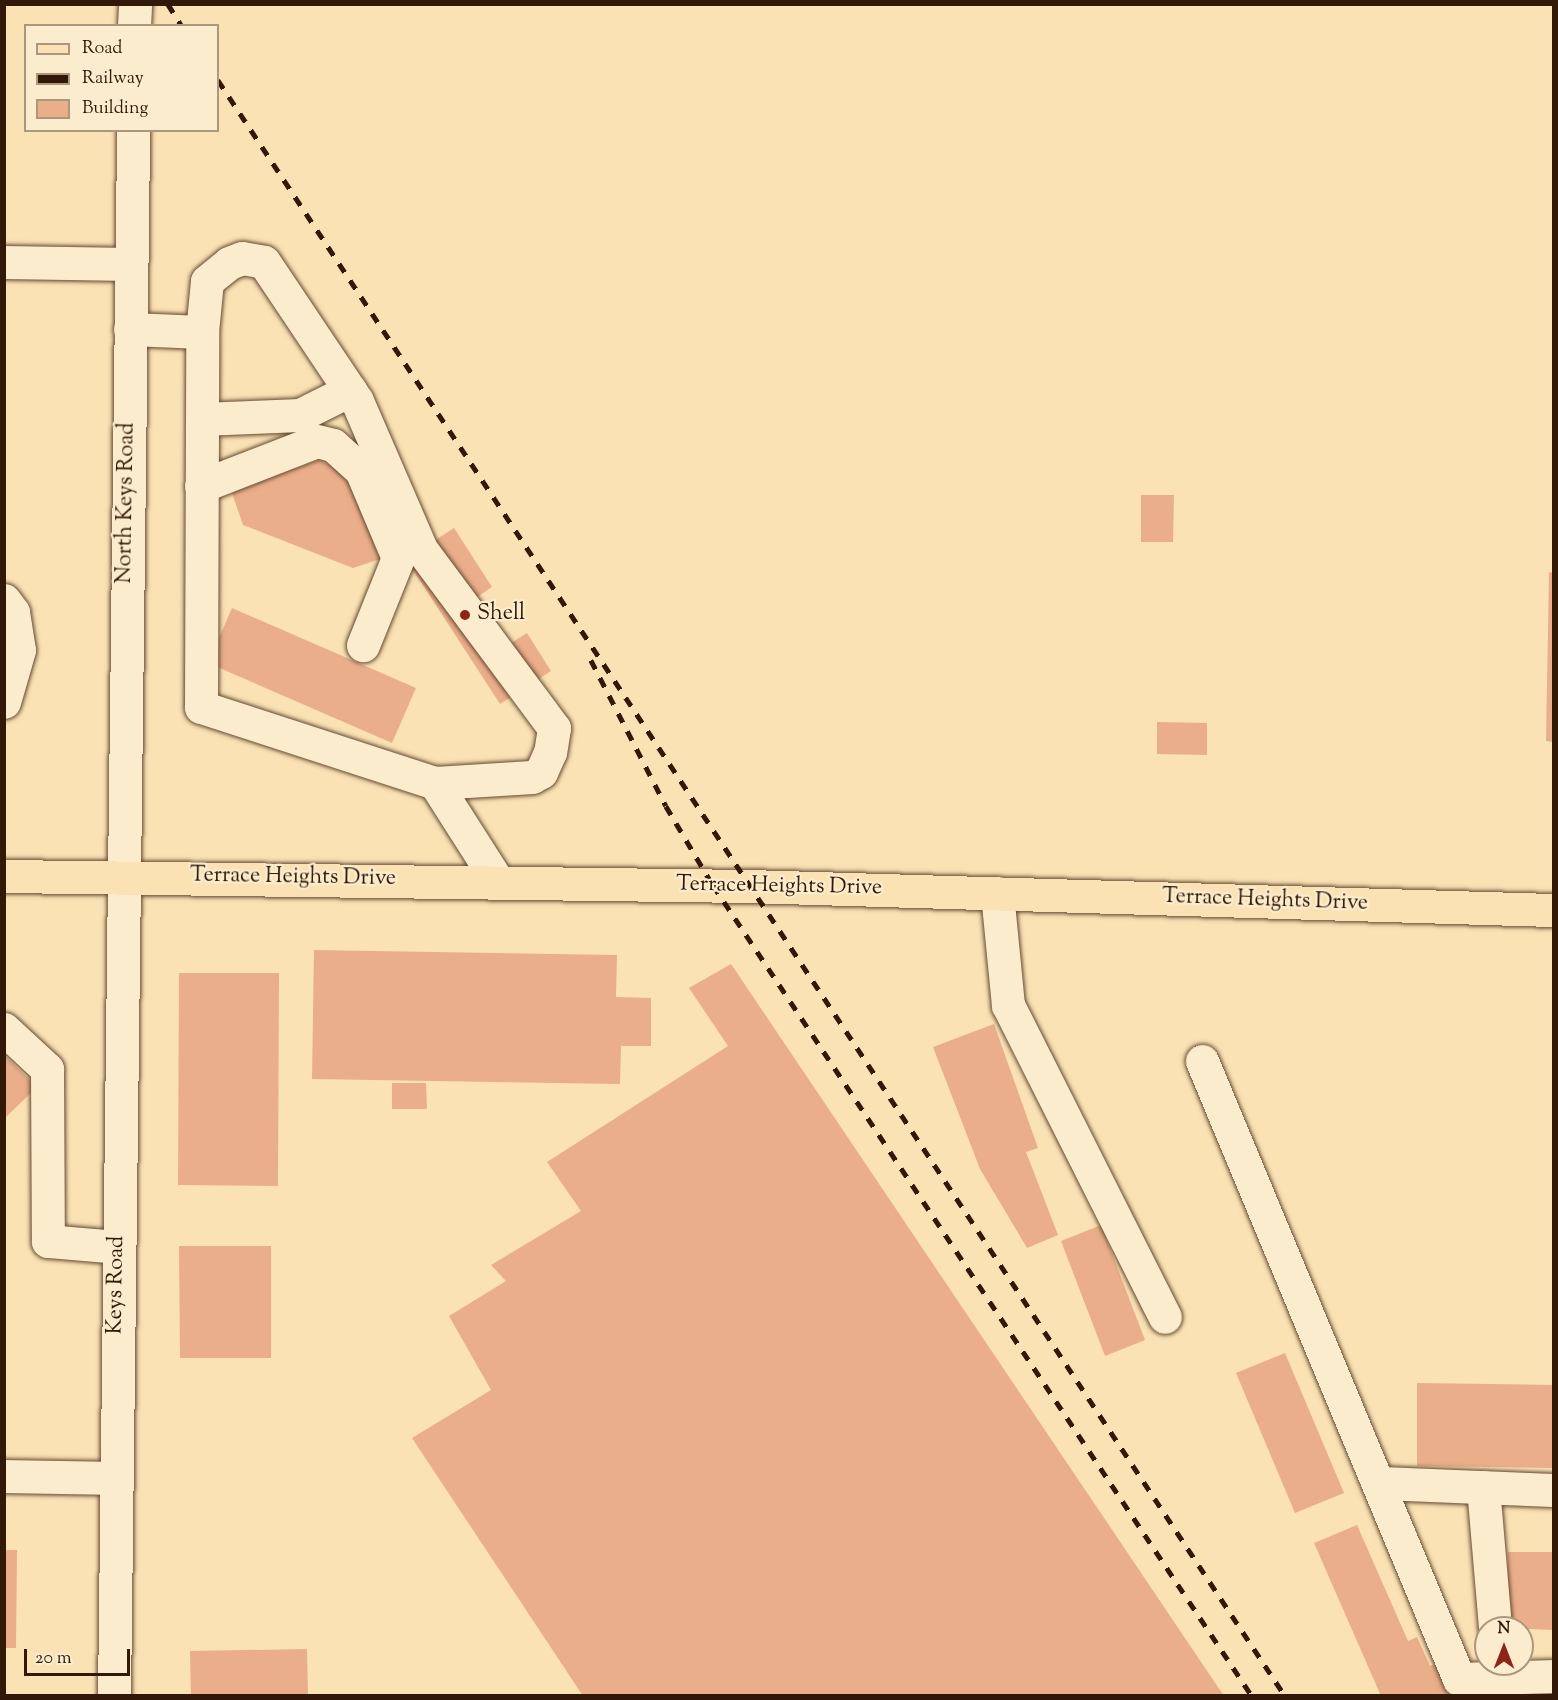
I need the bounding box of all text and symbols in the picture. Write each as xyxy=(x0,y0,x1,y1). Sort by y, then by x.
legend xyxy=(24,24,219,132)
text: Road xyxy=(82,36,122,62)
text: Railway xyxy=(82,66,144,92)
text: Building xyxy=(82,96,148,122)
street label: North Keys Road xyxy=(112,422,142,584)
place label: Shell xyxy=(477,602,525,628)
marker: Shell xyxy=(458,608,472,622)
street label: Terrace Heights Drive xyxy=(190,863,396,893)
street label: Terrace Heights Drive xyxy=(676,872,882,902)
street label: Terrace Heights Drive xyxy=(1162,884,1368,918)
street label: Keys Road xyxy=(103,1235,131,1335)
north arrow xyxy=(1474,1616,1534,1676)
text: N xyxy=(1498,1618,1510,1641)
scale bar xyxy=(27,1637,134,1675)
text: 20 m xyxy=(35,1646,72,1672)

